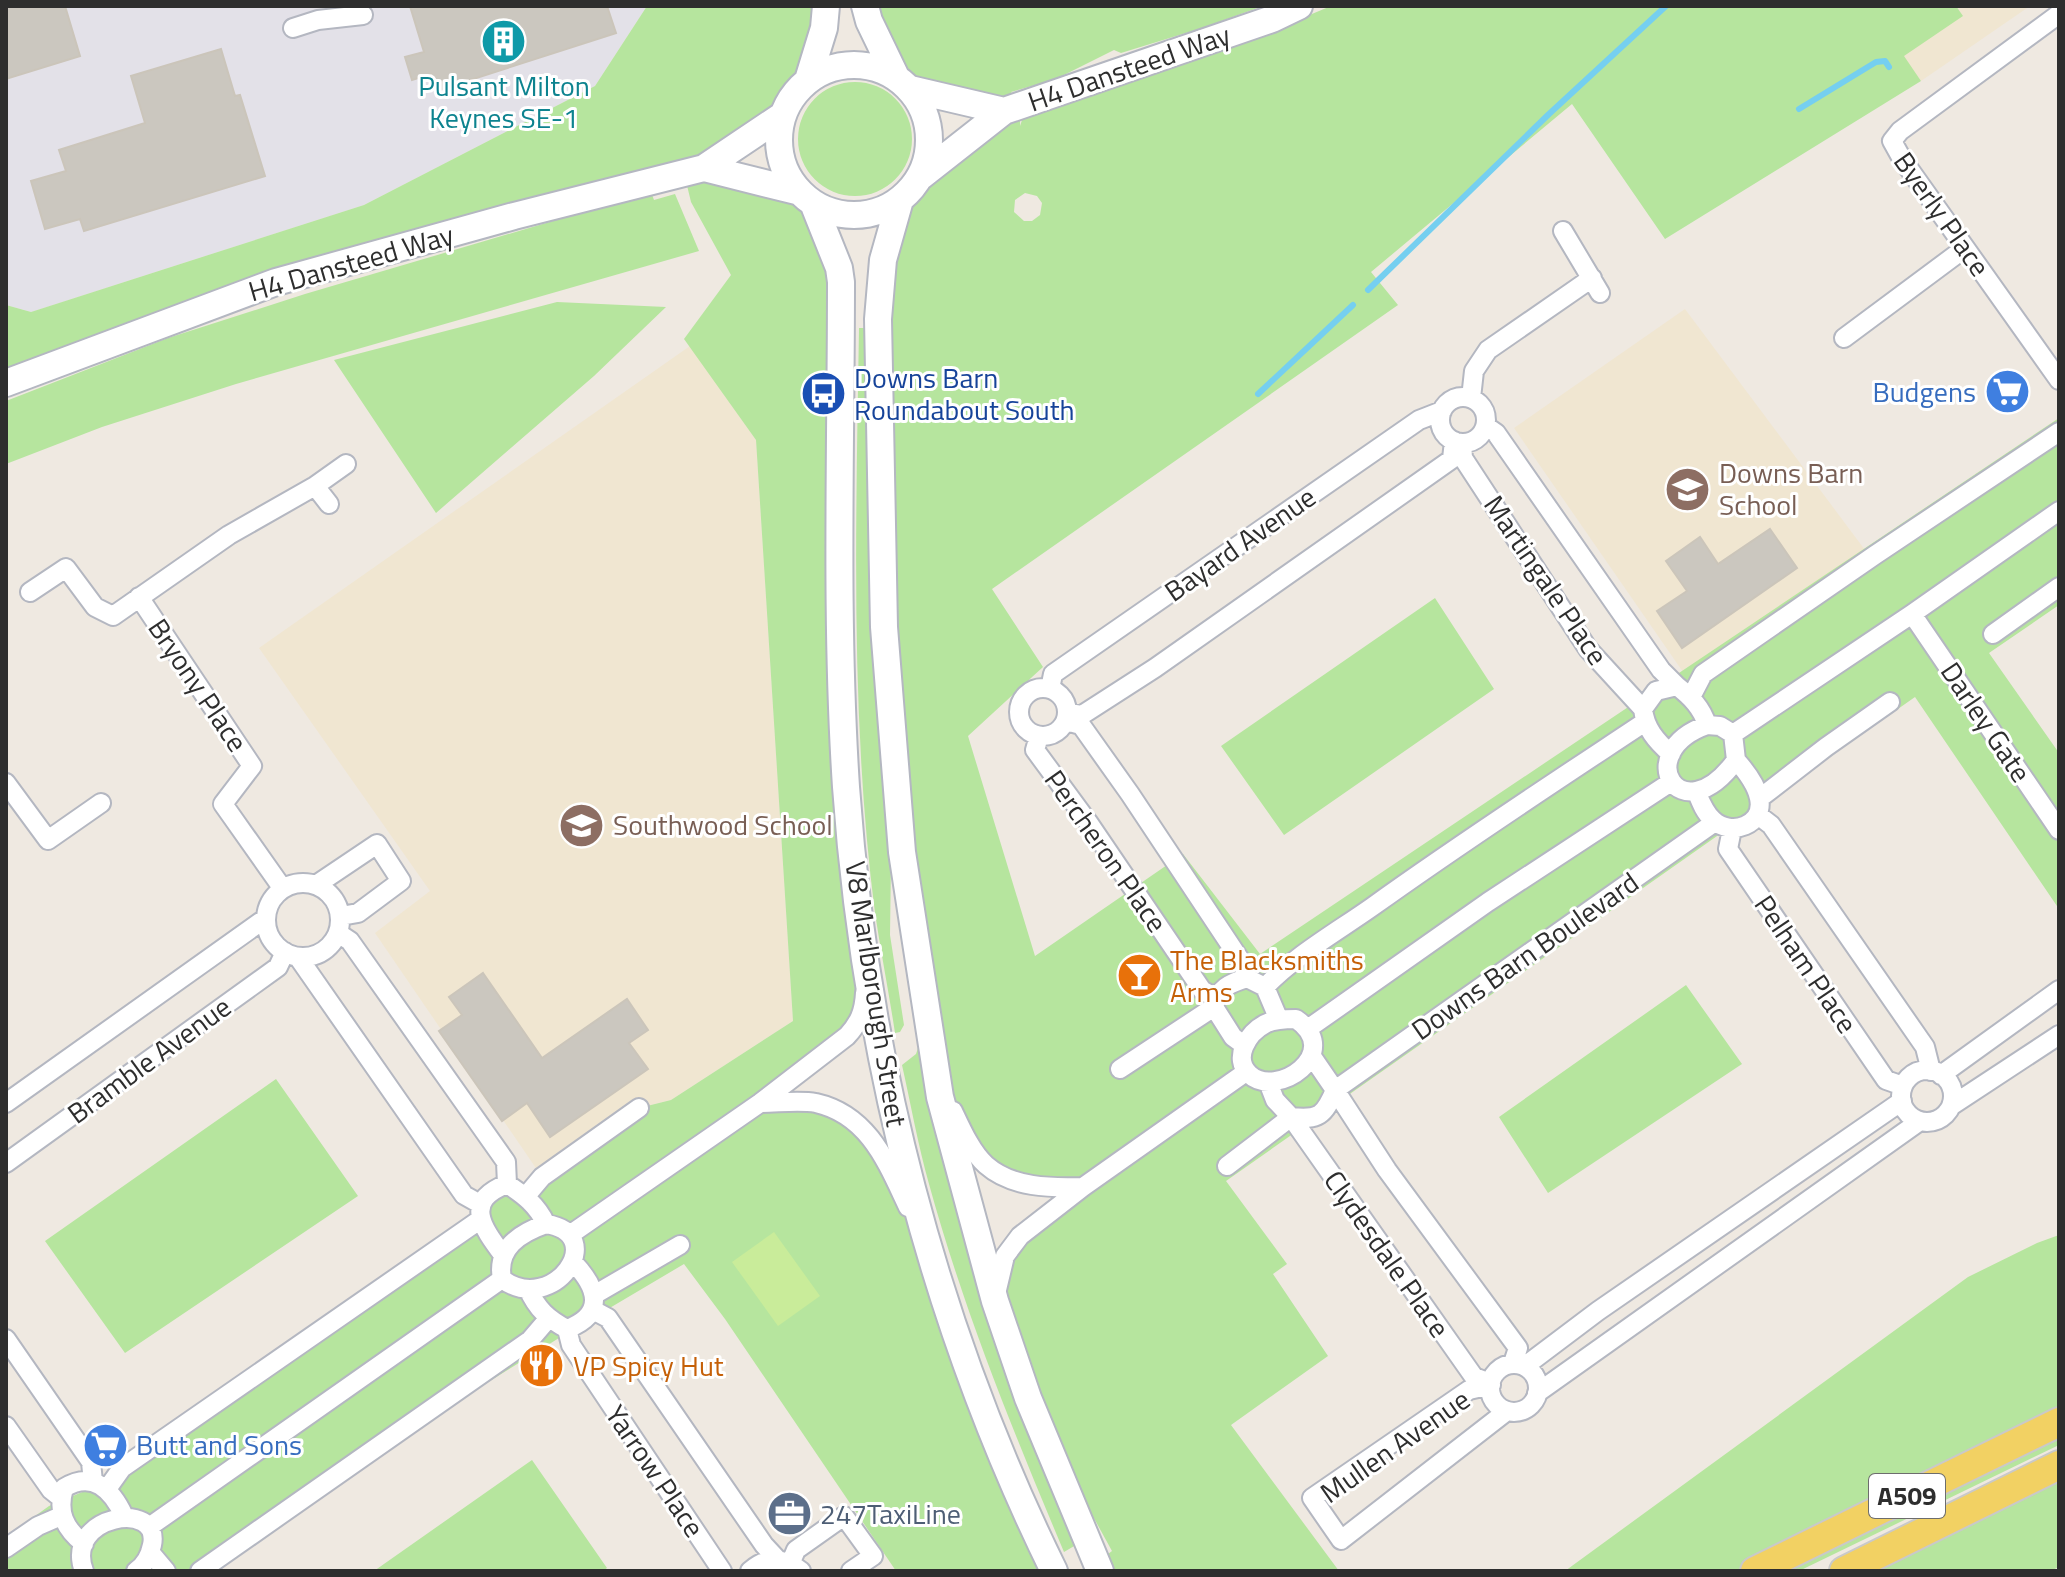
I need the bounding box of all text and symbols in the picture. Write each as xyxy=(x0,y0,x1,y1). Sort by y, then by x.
street label: H4 Dansteed Way xyxy=(1022,13,1236,122)
building icon: Pulsant Milton Keynes SE-1 xyxy=(480,18,528,66)
place label: Pulsant Milton Keynes SE-1 xyxy=(418,64,590,139)
street label: Byerly Place xyxy=(1884,143,2001,285)
street label: H4 Dansteed Way xyxy=(243,213,459,312)
place label: Downs Barn Roundabout South xyxy=(854,356,1075,431)
supermarket icon: Budgens xyxy=(1983,368,2031,416)
bus stop icon: Downs Barn Roundabout South xyxy=(799,370,847,418)
place label: Budgens xyxy=(1872,370,1976,413)
place label: Downs Barn School xyxy=(1719,451,1863,526)
school or university icon: Downs Barn School xyxy=(1664,465,1712,513)
street label: Bayard Avenue xyxy=(1155,475,1324,612)
street label: Martingale Place xyxy=(1474,486,1619,673)
street label: Bryony Place xyxy=(138,609,259,760)
street label: Darley Gate xyxy=(1930,653,2043,791)
street label: Percheron Place xyxy=(1034,761,1179,941)
school or university icon: Southwood School xyxy=(558,801,606,849)
place label: Southwood School xyxy=(613,803,833,846)
street label: V8 Marlborough Street xyxy=(834,858,919,1130)
street label: Downs Barn Boulevard xyxy=(1402,861,1647,1050)
street label: Pelham Place xyxy=(1744,886,1869,1042)
place label: The Blacksmiths Arms xyxy=(1170,938,1364,1013)
bar icon: The Blacksmiths Arms xyxy=(1115,952,1163,1000)
street label: Bramble Avenue xyxy=(58,985,240,1134)
street label: Clydesdale Place xyxy=(1314,1161,1461,1346)
restaurant icon: VP Spicy Hut xyxy=(518,1342,566,1390)
place label: VP Spicy Hut xyxy=(573,1344,724,1387)
street label: Mullen Avenue xyxy=(1311,1378,1478,1513)
street label: Yarrow Place xyxy=(595,1396,716,1546)
supermarket icon: Butt and Sons xyxy=(81,1421,129,1469)
place label: Butt and Sons xyxy=(136,1423,302,1466)
road number: A509 xyxy=(1869,1474,1945,1518)
office icon: 247TaxiLine xyxy=(765,1490,813,1538)
place label: 247TaxiLine xyxy=(820,1492,961,1535)

